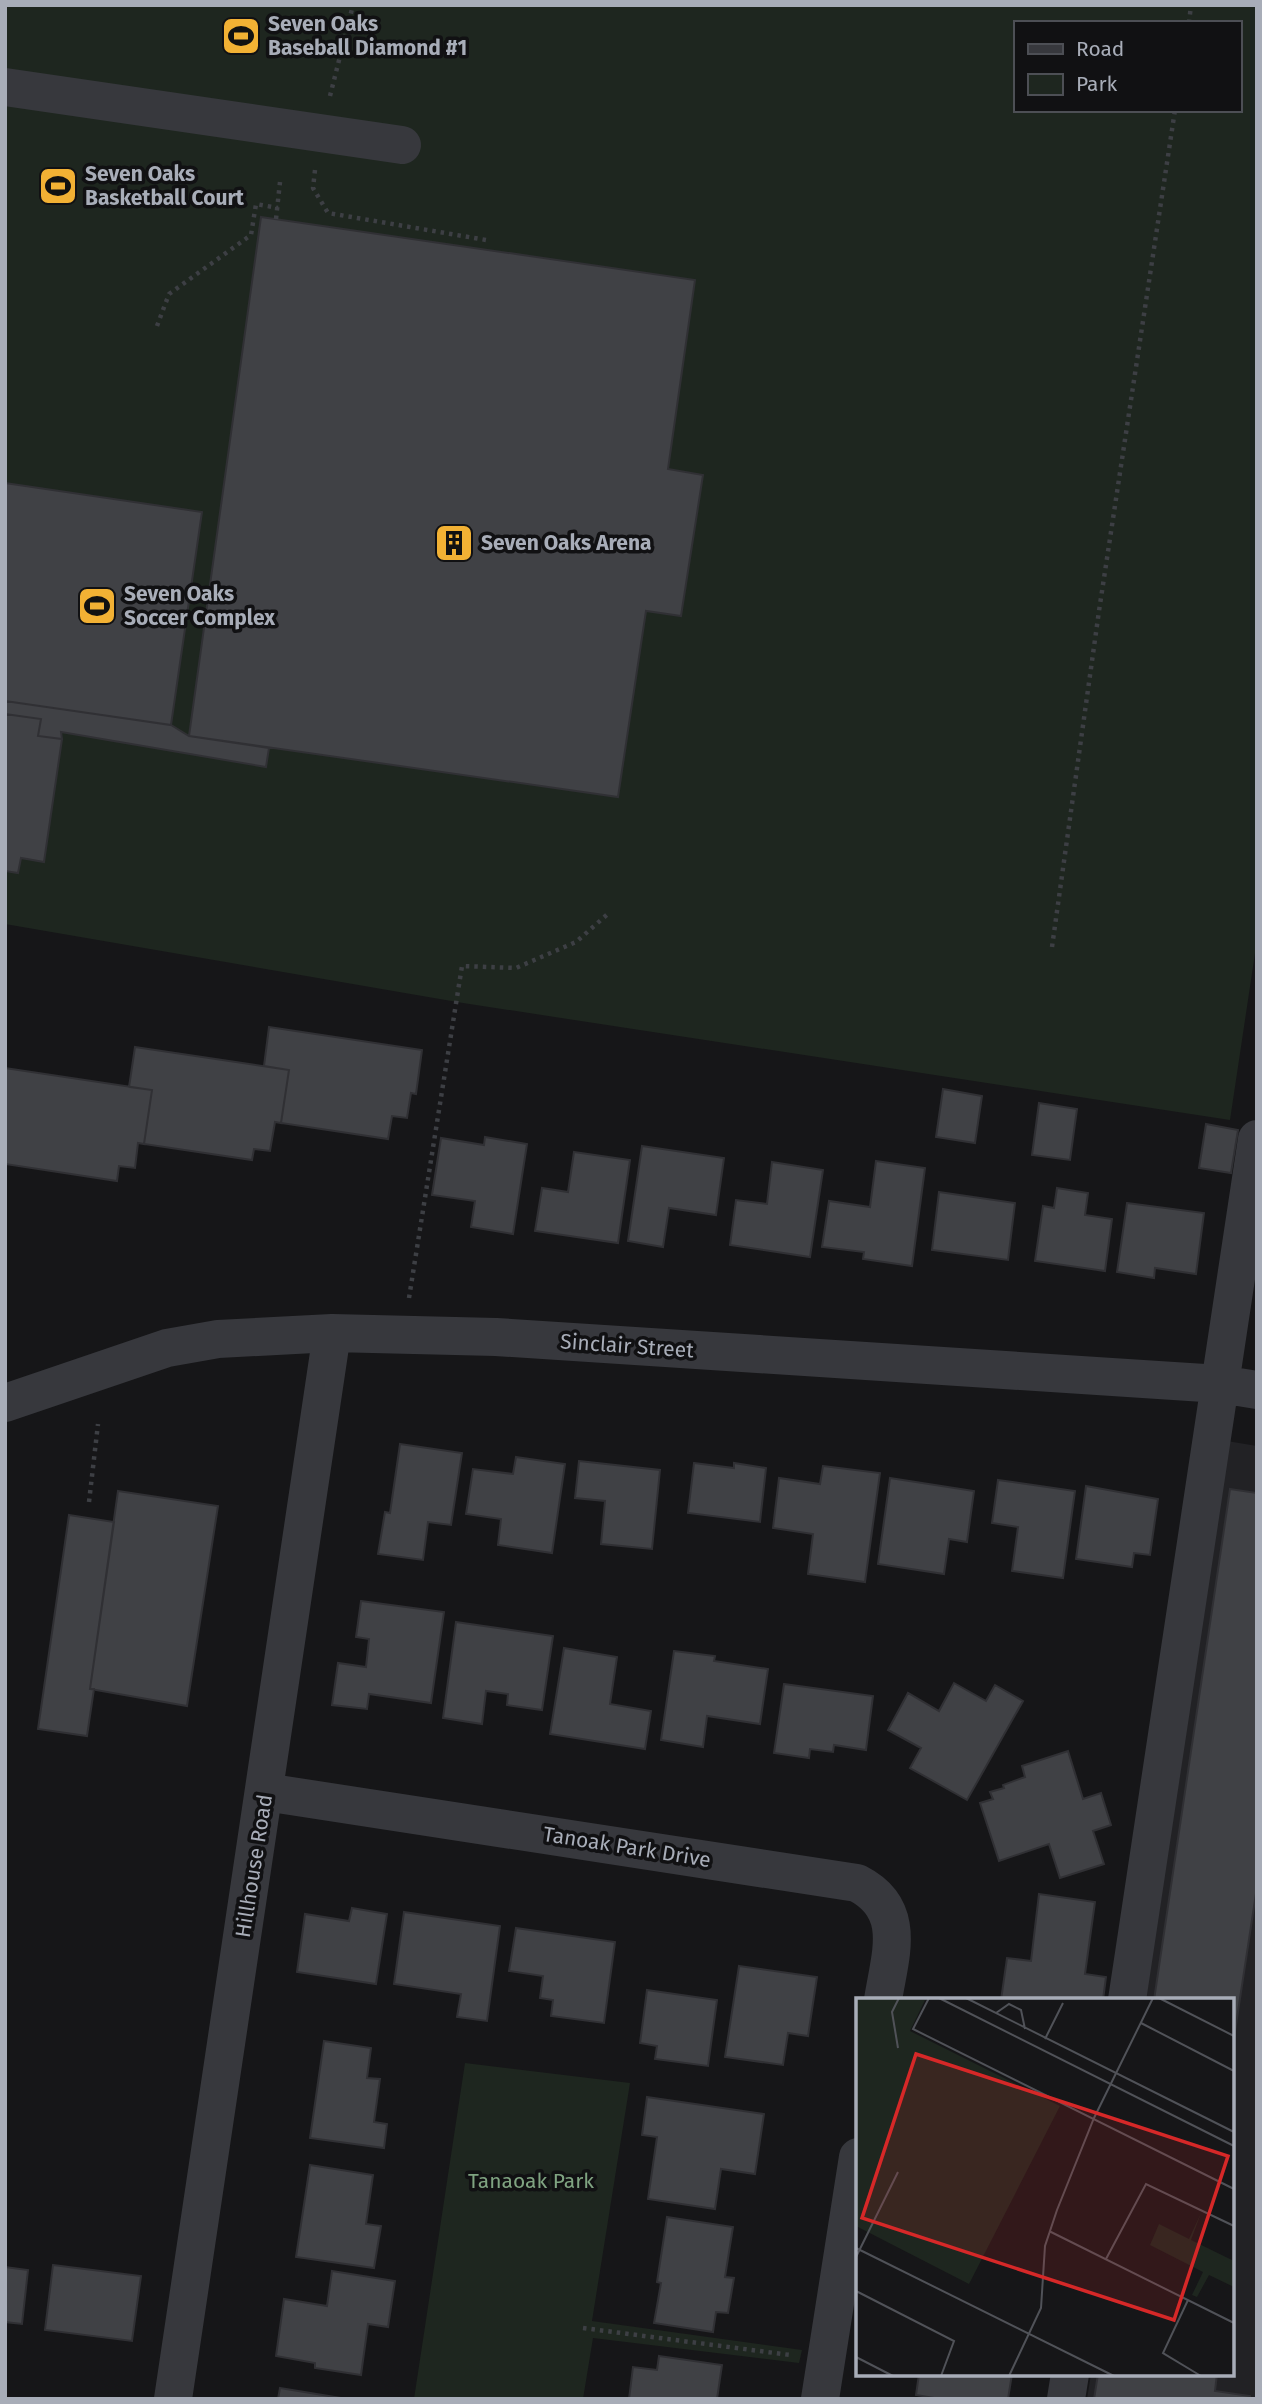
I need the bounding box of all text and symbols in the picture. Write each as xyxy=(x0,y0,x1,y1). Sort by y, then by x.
place label: Seven Oaks Baseball Diamond #1 xyxy=(268,11,467,61)
sports icon: Seven Oaks Baseball Diamond #1 xyxy=(220,15,262,57)
legend xyxy=(1014,21,1241,112)
text: Road xyxy=(1076,36,1124,62)
text: Park xyxy=(1076,71,1118,97)
place label: Seven Oaks Basketball Court xyxy=(85,161,245,211)
sports icon: Seven Oaks Basketball Court xyxy=(37,165,79,207)
building icon: Seven Oaks Arena xyxy=(433,522,475,564)
place label: Seven Oaks Arena xyxy=(481,530,652,556)
place label: Seven Oaks Soccer Complex xyxy=(124,581,275,631)
sports icon: Seven Oaks Soccer Complex xyxy=(76,585,118,627)
street label: Sinclair Street xyxy=(559,1328,695,1364)
street label: Hillhouse Road xyxy=(230,1793,278,1939)
street label: Tanoak Park Drive xyxy=(541,1821,713,1873)
inset map xyxy=(856,1998,1234,2376)
park label: Tanaoak Park xyxy=(468,2168,594,2194)

